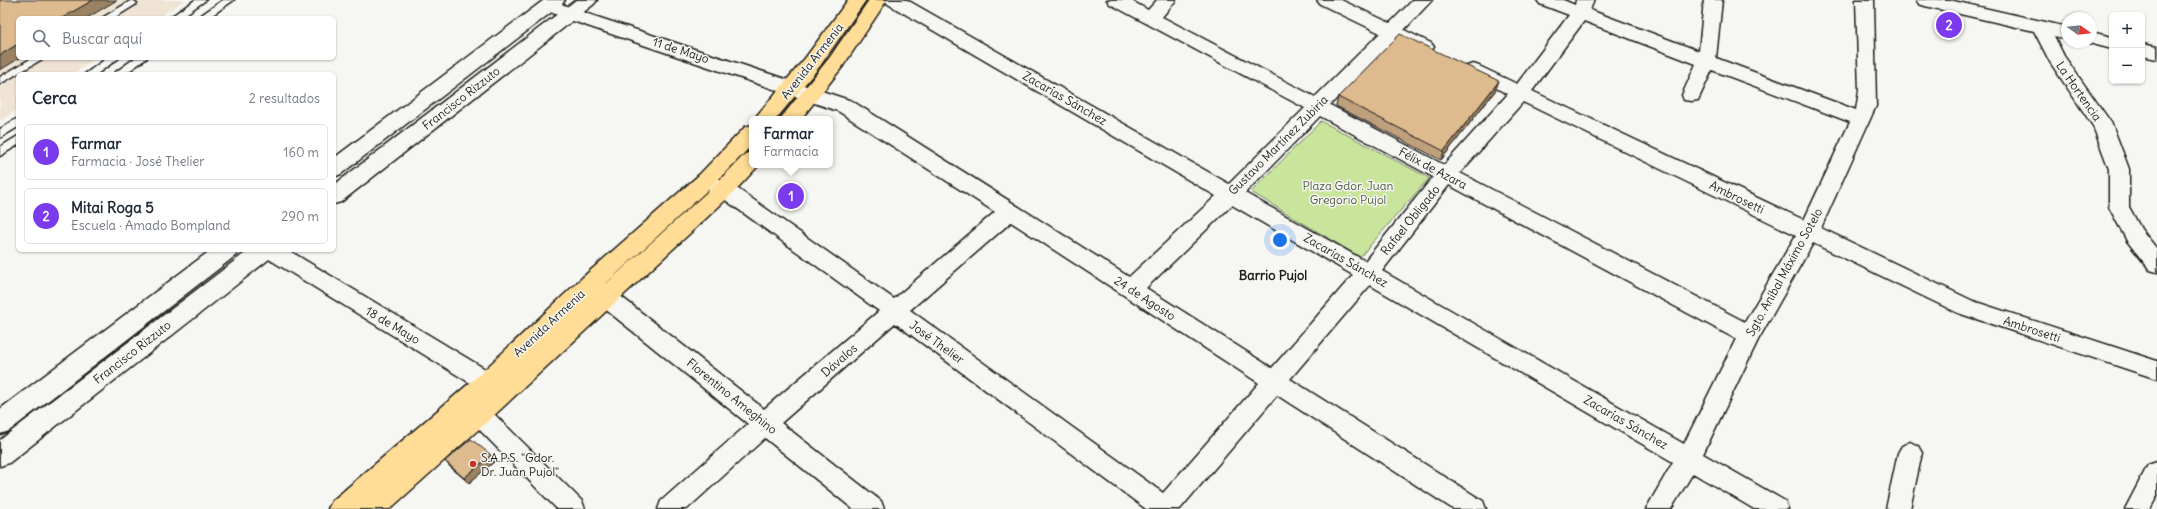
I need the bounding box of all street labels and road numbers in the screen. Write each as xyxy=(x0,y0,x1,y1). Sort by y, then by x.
street label: Avenida Armenia xyxy=(778,20,846,102)
street label: 11 de Mayo xyxy=(651,34,711,66)
street label: La Hortencia xyxy=(2053,58,2105,124)
street label: Francisco Rizzuto xyxy=(419,63,503,133)
street label: Zacarías Sánchez xyxy=(1020,68,1110,128)
street label: Gustavo Martínez Zubiria xyxy=(1225,92,1331,198)
street label: Félix de Azara xyxy=(1396,144,1470,192)
street label: Ambrosetti xyxy=(1707,177,1767,217)
street label: Rafael Obligado xyxy=(1377,182,1443,258)
street label: Sgto. Aníbal Máximo Sotelo xyxy=(1742,205,1826,339)
street label: Zacarías Sánchez xyxy=(1301,230,1391,290)
street label: 24 de Agosto xyxy=(1112,273,1179,323)
street label: Avenida Armenia xyxy=(510,286,588,360)
street label: 18 de Mayo xyxy=(363,303,423,347)
street label: Ambrosetti xyxy=(2002,313,2062,345)
street label: Francisco Rizzuto xyxy=(90,317,174,387)
street label: José Thelier xyxy=(907,317,967,367)
street label: Dávalos xyxy=(818,340,860,380)
street label: Florentino Ameghino xyxy=(684,355,780,437)
street label: Zacarías Sánchez xyxy=(1581,392,1671,452)

